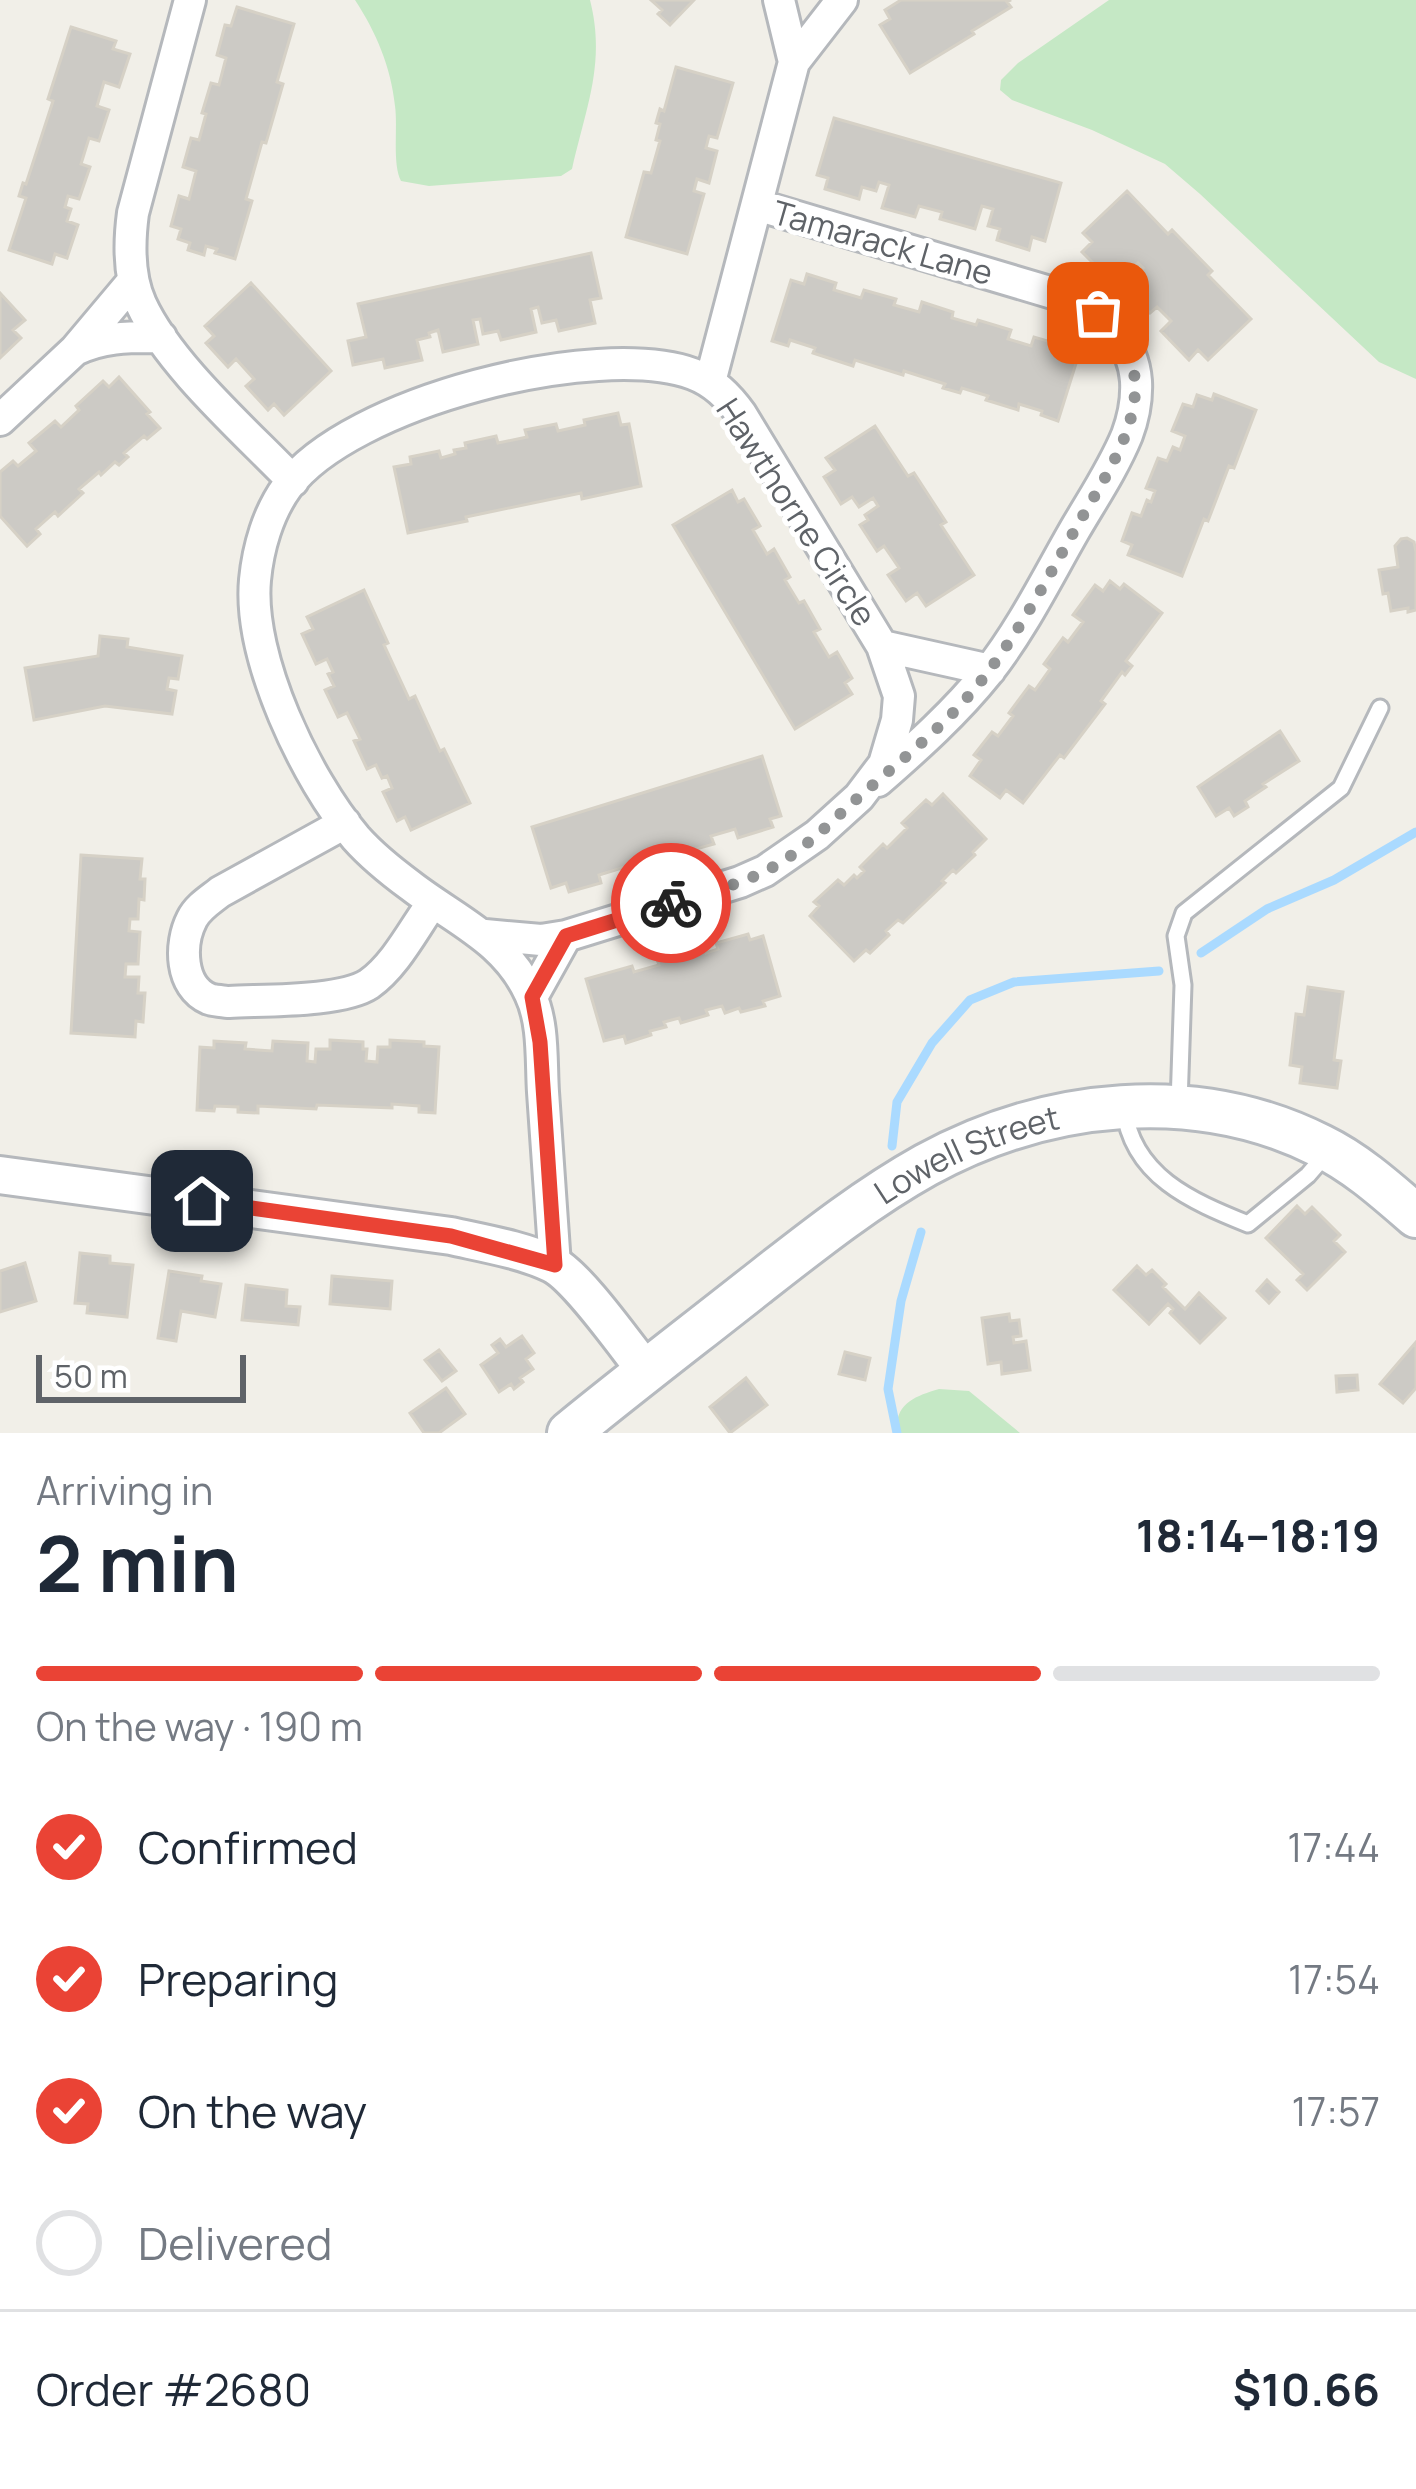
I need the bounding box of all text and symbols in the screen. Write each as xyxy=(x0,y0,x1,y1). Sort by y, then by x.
street label: Tamarack Lane xyxy=(768,189,998,295)
pin xyxy=(1047,262,1149,364)
icon: bag xyxy=(1065,280,1131,346)
street label: Hawthorne Circle xyxy=(707,390,887,634)
courier xyxy=(611,843,731,963)
icon: bike xyxy=(638,870,704,936)
street label: Lowell Street xyxy=(865,1094,1063,1214)
pin xyxy=(151,1150,253,1252)
icon: home xyxy=(169,1168,235,1234)
scale bar xyxy=(36,1349,246,1402)
text: 50 m xyxy=(54,1353,128,1398)
text: Arriving in xyxy=(36,1463,213,1517)
text: 18:14–18:19 xyxy=(1136,1504,1380,1566)
text: 2 min xyxy=(36,1509,239,1615)
text: On the way · 190 m xyxy=(36,1699,363,1753)
icon: check xyxy=(36,1814,102,1880)
text: Confirmed xyxy=(138,1816,358,1878)
text: 17:44 xyxy=(1287,1820,1380,1874)
icon: check xyxy=(36,1946,102,2012)
text: Preparing xyxy=(138,1948,338,2010)
text: 17:54 xyxy=(1288,1952,1380,2006)
icon: check xyxy=(36,2078,102,2144)
text: On the way xyxy=(138,2080,367,2142)
text: 17:57 xyxy=(1291,2084,1380,2138)
text: Delivered xyxy=(138,2212,333,2274)
text: Order #2680 xyxy=(36,2358,311,2420)
text: $10.66 xyxy=(1233,2358,1380,2420)

